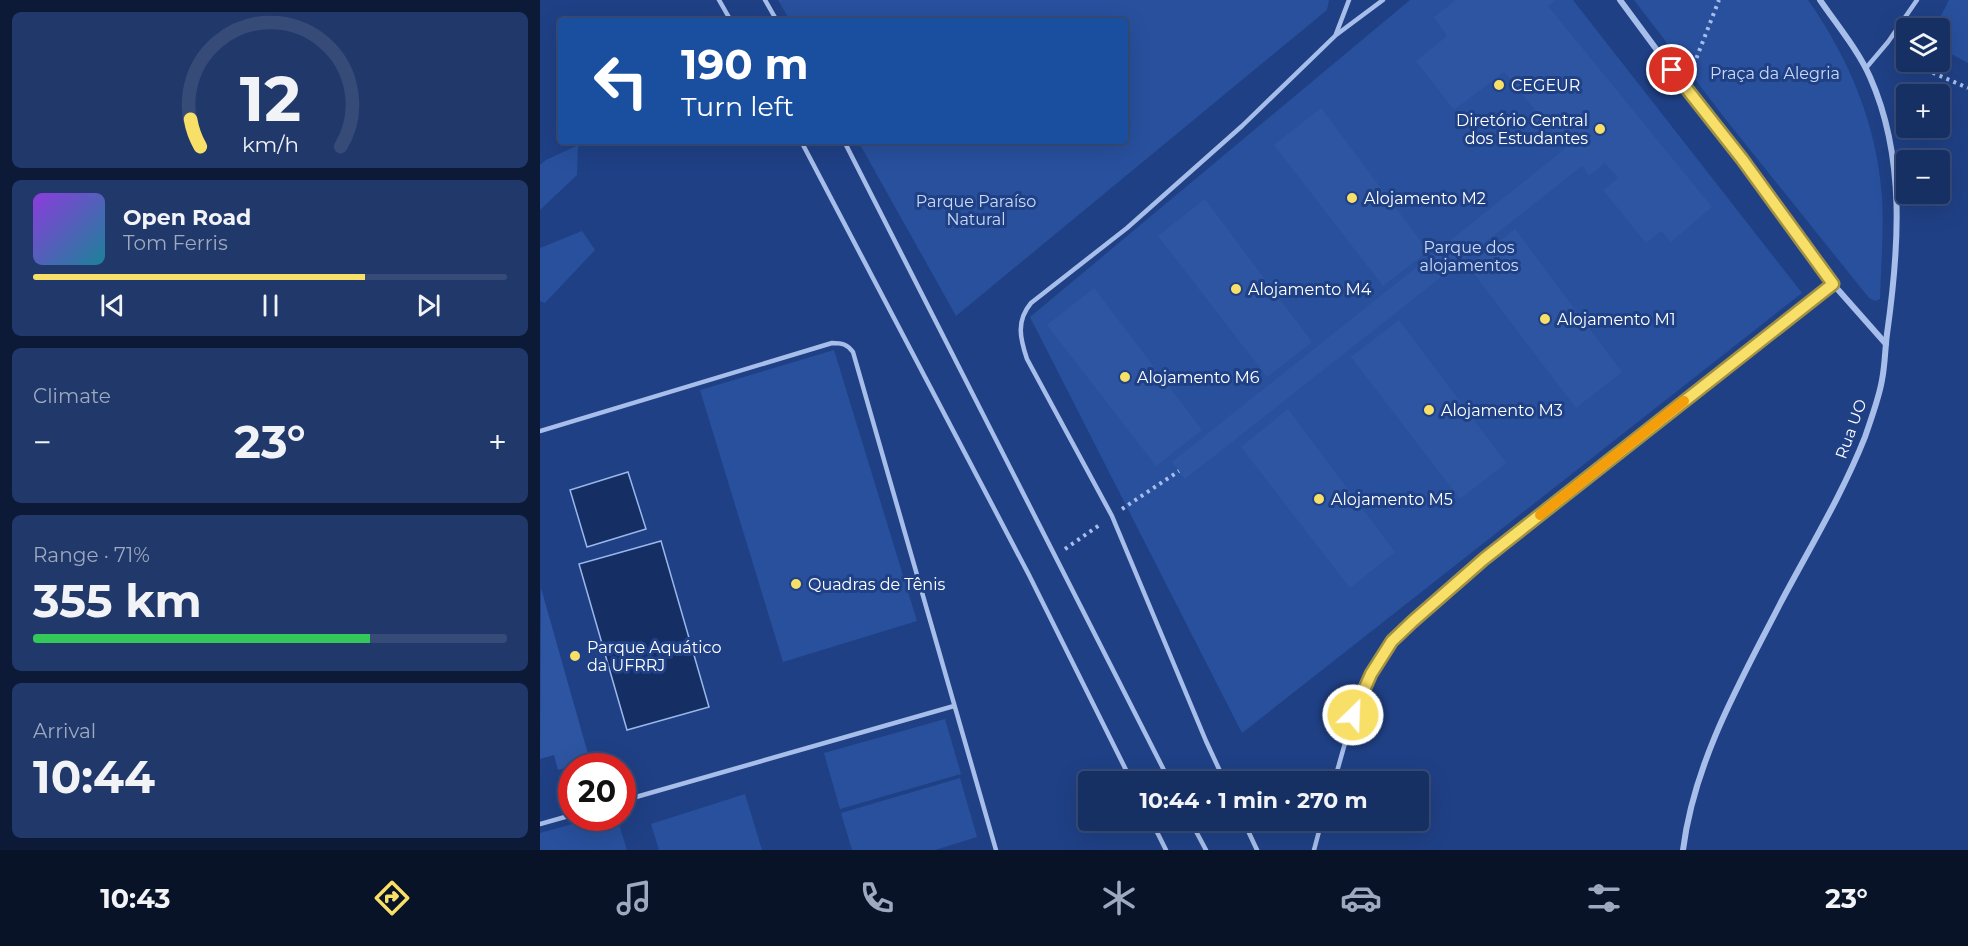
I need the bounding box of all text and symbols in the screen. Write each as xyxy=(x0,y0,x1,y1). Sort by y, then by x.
map controls xyxy=(1896,18,1950,204)
button: layers xyxy=(1896,18,1950,72)
text: 190 m xyxy=(681,38,809,90)
icon: left xyxy=(582,42,660,120)
pin xyxy=(1646,44,1697,95)
icon: arrive xyxy=(1655,53,1688,86)
text: 12 xyxy=(239,61,301,137)
park label: Praça da Alegria xyxy=(1710,64,1840,83)
place label: CEGEUR xyxy=(1511,76,1580,95)
marker: CEGEUR xyxy=(1492,78,1506,92)
button: + xyxy=(1896,84,1950,138)
text: Turn left xyxy=(681,90,794,123)
place label: Diretório Central dos Estudantes xyxy=(1456,111,1588,148)
marker: Diretório Central dos Estudantes xyxy=(1593,122,1607,136)
text: km/h xyxy=(241,131,299,157)
button: − xyxy=(1896,150,1950,204)
place label: Alojamento M2 xyxy=(1364,189,1486,208)
marker: Alojamento M2 xyxy=(1345,191,1359,205)
park label: Parque Paraíso Natural xyxy=(916,192,1036,229)
text: Open Road xyxy=(123,204,251,231)
text: Tom Ferris xyxy=(123,231,228,255)
park label: Parque dos alojamentos xyxy=(1419,238,1519,275)
place label: Alojamento M4 xyxy=(1248,280,1372,299)
marker: Alojamento M4 xyxy=(1229,282,1243,296)
icon: previous xyxy=(96,289,129,322)
icon: pause xyxy=(254,289,287,322)
icon: next xyxy=(412,289,445,322)
place label: Alojamento M1 xyxy=(1557,310,1676,329)
marker: Alojamento M1 xyxy=(1538,312,1552,326)
place label: Alojamento M6 xyxy=(1137,368,1260,387)
marker: Alojamento M6 xyxy=(1118,370,1132,384)
text: Climate xyxy=(33,384,111,408)
street label: Rua UO xyxy=(1831,397,1871,461)
place label: Alojamento M3 xyxy=(1441,401,1563,420)
marker: Alojamento M3 xyxy=(1422,403,1436,417)
text: 23° xyxy=(234,414,306,469)
text: − xyxy=(33,422,52,462)
text: + xyxy=(488,422,507,462)
place label: Alojamento M5 xyxy=(1331,490,1453,509)
marker: Alojamento M5 xyxy=(1312,492,1326,506)
text: Range · 71% xyxy=(33,543,150,567)
text: 355 km xyxy=(33,573,202,628)
place label: Quadras de Tênis xyxy=(808,575,945,594)
marker: Quadras de Tênis xyxy=(789,577,803,591)
place label: Parque Aquático da UFRRJ xyxy=(587,638,722,675)
marker: Parque Aquático da UFRRJ xyxy=(568,649,582,663)
position arrow xyxy=(1321,683,1385,747)
text: Arrival xyxy=(33,719,96,743)
text: 10:44 xyxy=(33,749,155,804)
speed limit sign: 20 xyxy=(558,753,636,831)
text: 10:44 · 1 min · 270 m xyxy=(1139,787,1368,814)
icon: directions xyxy=(371,877,413,919)
icon: music xyxy=(613,877,655,919)
icon: phone xyxy=(856,877,898,919)
icon: climate xyxy=(1098,877,1140,919)
icon: car xyxy=(1340,877,1382,919)
icon: filters xyxy=(1583,877,1625,919)
text: 10:43 xyxy=(100,882,171,915)
text: 23° xyxy=(1825,882,1868,915)

